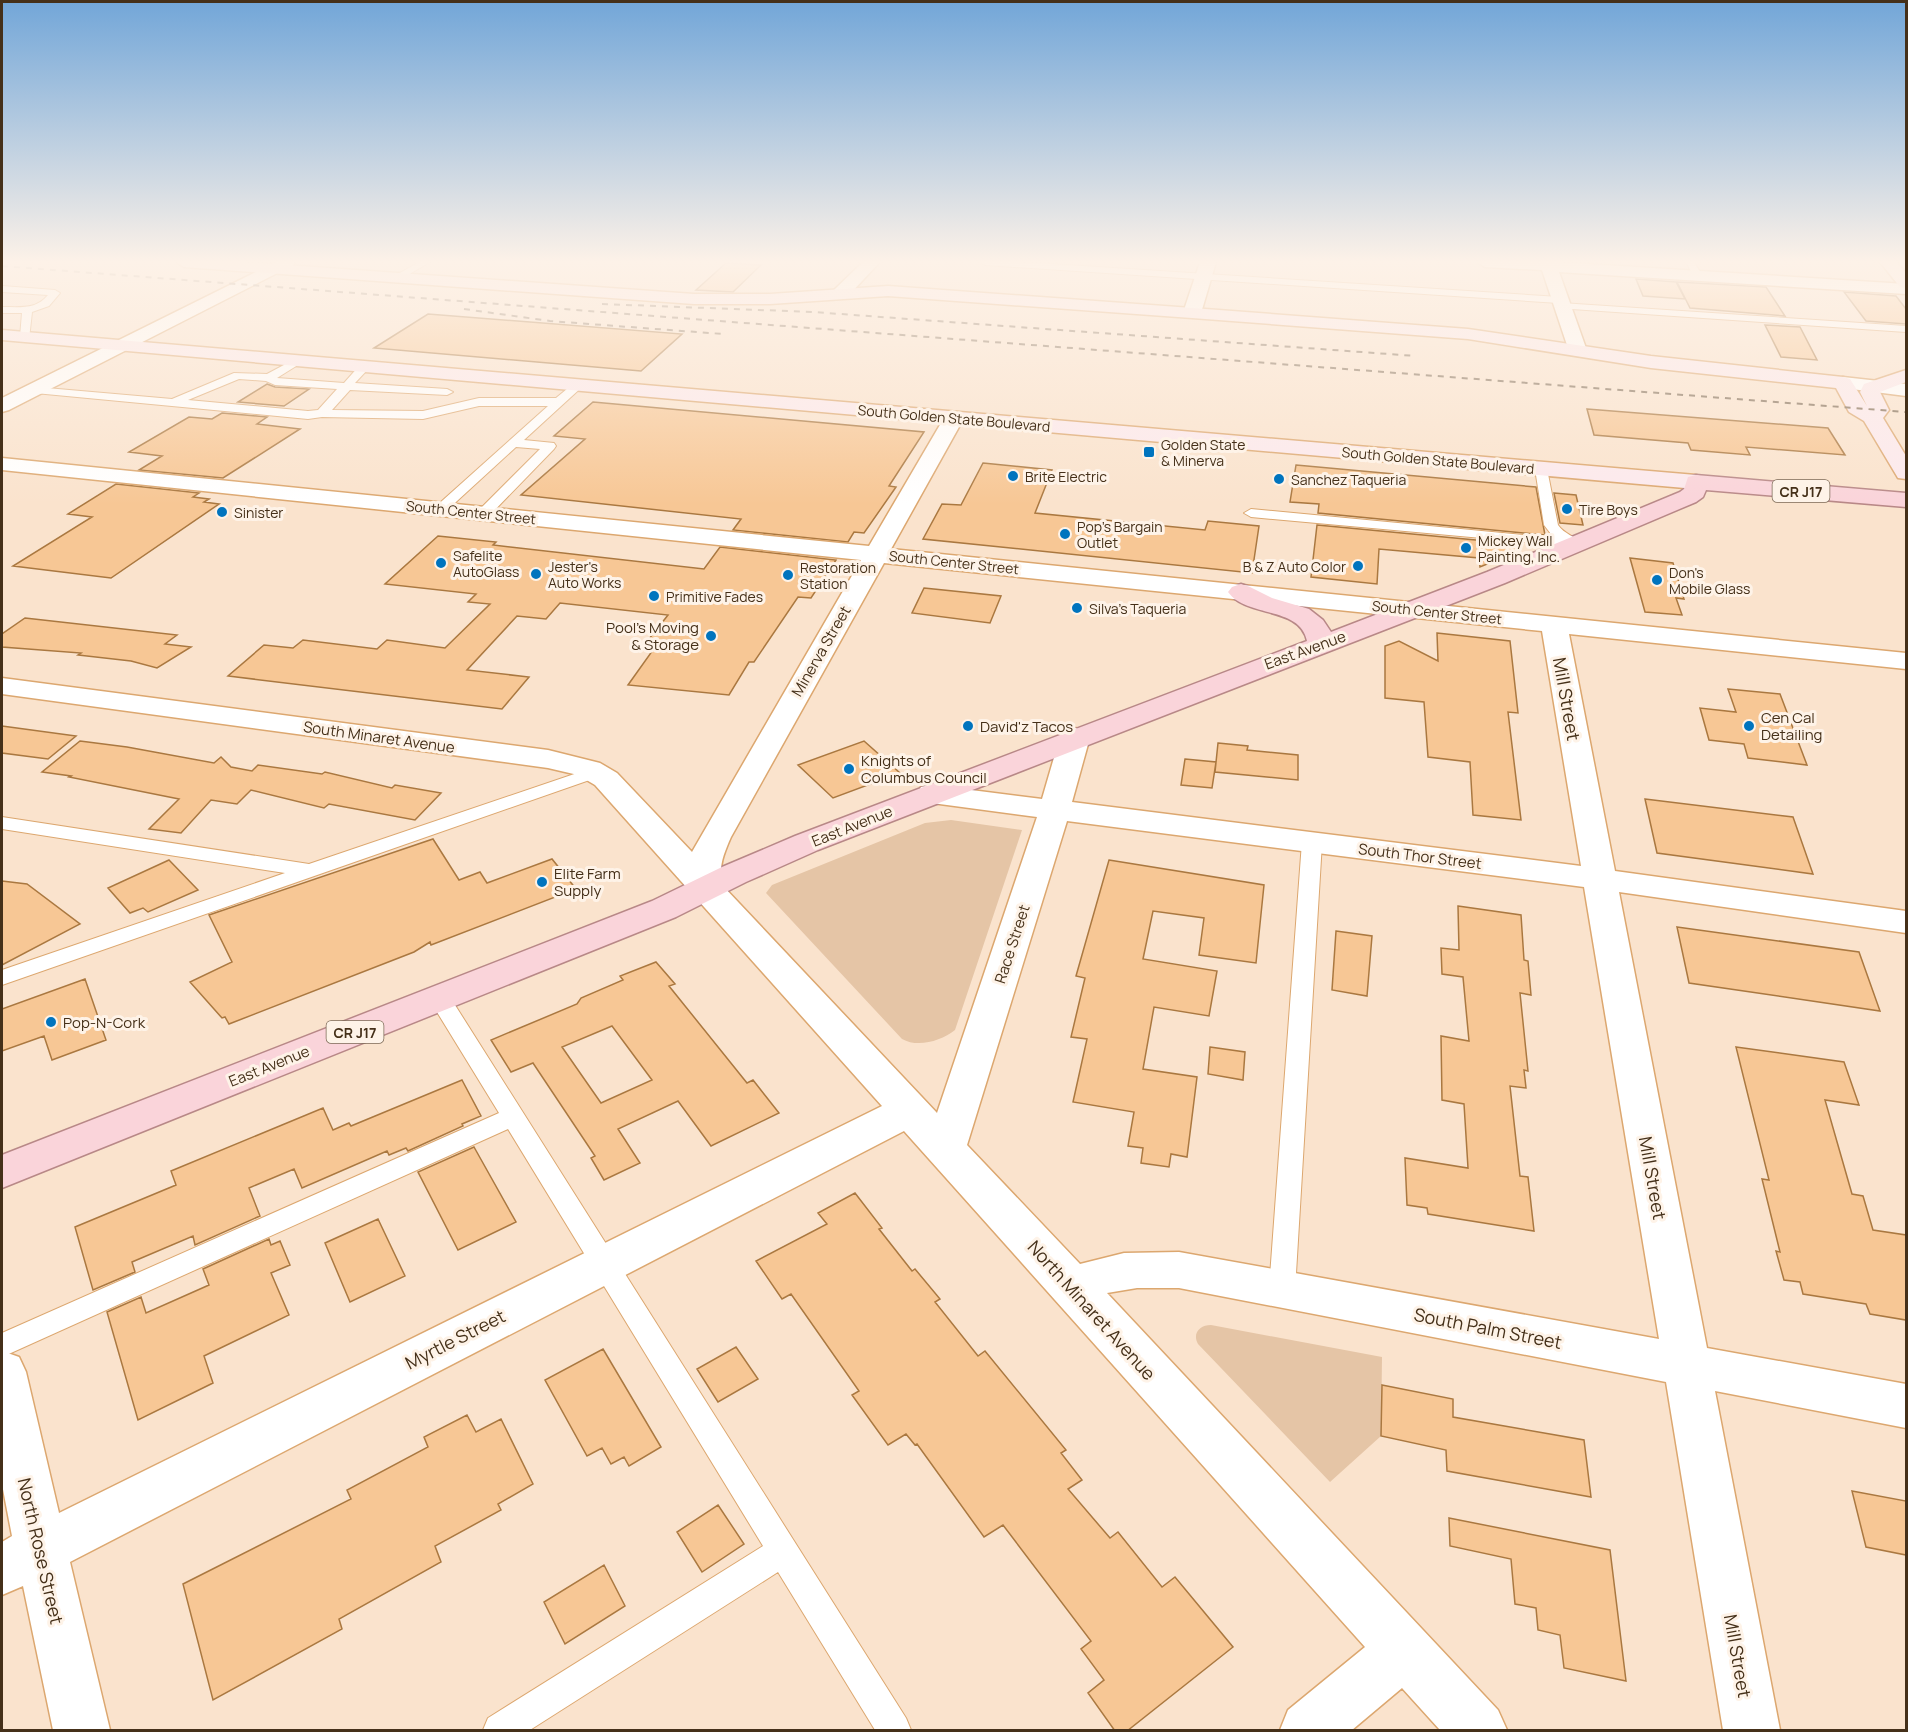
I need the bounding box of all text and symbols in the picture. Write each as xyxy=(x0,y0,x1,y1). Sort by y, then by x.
street label: South Golden State Boulevard xyxy=(857,400,1051,436)
place label: Golden State & Minerva xyxy=(1161,435,1245,470)
street label: South Golden State Boulevard xyxy=(1341,442,1535,478)
marker: Golden State & Minerva xyxy=(1142,445,1156,459)
place label: Brite Electric xyxy=(1025,467,1107,486)
marker: Brite Electric xyxy=(1006,469,1020,483)
place label: Sanchez Taqueria xyxy=(1291,470,1406,489)
marker: Sanchez Taqueria xyxy=(1272,472,1286,486)
road number: CR J17 xyxy=(1772,480,1830,502)
street label: South Center Street xyxy=(405,496,537,528)
place label: Tire Boys xyxy=(1579,500,1638,519)
marker: Tire Boys xyxy=(1560,502,1574,516)
place label: Sinister xyxy=(234,503,283,522)
marker: Sinister xyxy=(215,505,229,519)
place label: Pop's Bargain Outlet xyxy=(1077,517,1163,552)
marker: Pop's Bargain Outlet xyxy=(1058,527,1072,541)
place label: Mickey Wall Painting, Inc. xyxy=(1478,531,1560,566)
marker: Mickey Wall Painting, Inc. xyxy=(1459,541,1473,555)
place label: Safelite AutoGlass xyxy=(453,546,519,581)
street label: South Center Street xyxy=(888,546,1020,578)
marker: Safelite AutoGlass xyxy=(434,556,448,570)
place label: Jester's Auto Works xyxy=(548,557,621,592)
place label: B & Z Auto Color xyxy=(1243,557,1346,576)
place label: Restoration Station xyxy=(800,558,876,593)
marker: B & Z Auto Color xyxy=(1351,559,1365,573)
place label: Don's Mobile Glass xyxy=(1669,563,1750,598)
marker: Jester's Auto Works xyxy=(529,567,543,581)
marker: Restoration Station xyxy=(781,568,795,582)
marker: Don's Mobile Glass xyxy=(1650,573,1664,587)
place label: Primitive Fades xyxy=(666,587,763,606)
marker: Primitive Fades xyxy=(647,589,661,603)
street label: South Center Street xyxy=(1371,596,1503,628)
place label: Silva's Taqueria xyxy=(1089,599,1186,618)
marker: Silva's Taqueria xyxy=(1070,601,1084,615)
street label: Minerva Street xyxy=(786,602,856,700)
place label: Pool's Moving & Storage xyxy=(606,617,699,655)
street label: East Avenue xyxy=(1261,625,1349,674)
marker: Pool's Moving & Storage xyxy=(704,629,718,643)
street label: Mill Street xyxy=(1548,655,1586,743)
place label: Cen Cal Detailing xyxy=(1761,707,1822,745)
street label: South Minaret Avenue xyxy=(302,716,456,758)
place label: David'z Tacos xyxy=(980,716,1073,737)
marker: David'z Tacos xyxy=(961,719,975,733)
marker: Cen Cal Detailing xyxy=(1742,719,1756,733)
place label: Knights of Columbus Council xyxy=(861,750,987,788)
marker: Knights of Columbus Council xyxy=(842,762,856,776)
street label: East Avenue xyxy=(809,800,896,852)
street label: South Thor Street xyxy=(1357,838,1483,874)
place label: Elite Farm Supply xyxy=(554,863,621,901)
marker: Elite Farm Supply xyxy=(535,875,549,889)
street label: Race Street xyxy=(989,902,1035,986)
place label: Pop-N-Cork xyxy=(63,1012,146,1033)
marker: Pop-N-Cork xyxy=(44,1015,58,1029)
road number: CR J17 xyxy=(326,1021,384,1043)
street label: East Avenue xyxy=(226,1040,313,1092)
street label: Mill Street xyxy=(1634,1134,1672,1222)
street label: North Minaret Avenue xyxy=(1023,1235,1161,1385)
street label: South Palm Street xyxy=(1412,1302,1564,1354)
street label: Myrtle Street xyxy=(401,1303,509,1375)
street label: North Rose Street xyxy=(13,1476,69,1626)
street label: Mill Street xyxy=(1719,1612,1757,1700)

